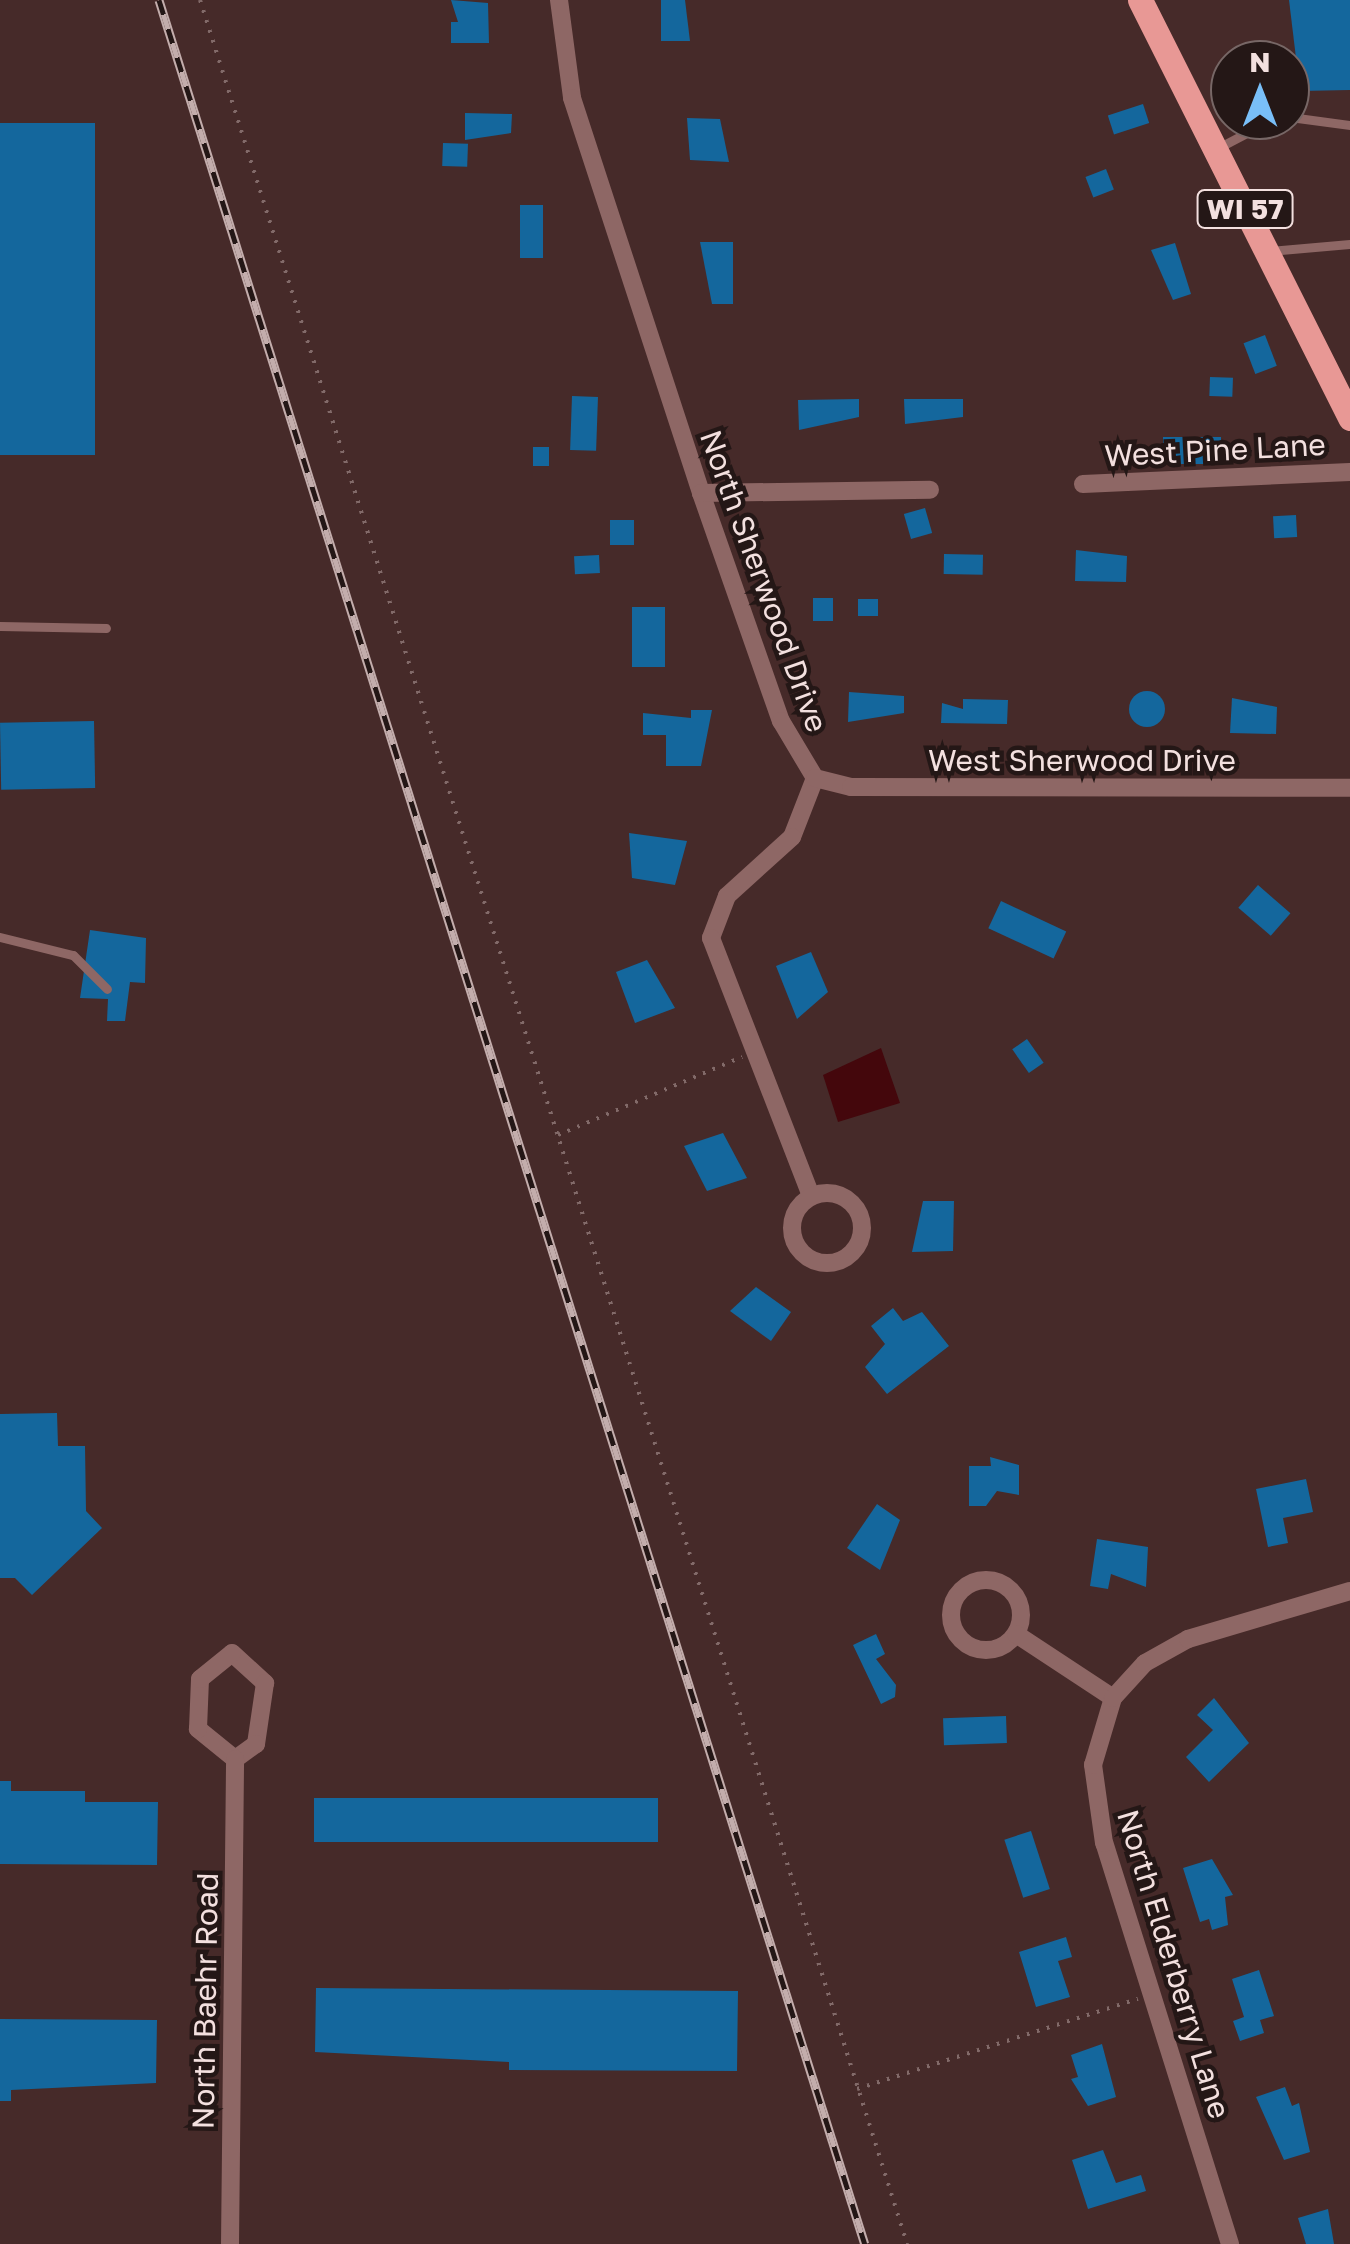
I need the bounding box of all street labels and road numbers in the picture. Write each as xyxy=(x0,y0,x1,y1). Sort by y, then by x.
road number: WI 57 xyxy=(1195,186,1295,232)
street label: North Sherwood Drive xyxy=(693,425,835,737)
street label: West Pine Lane xyxy=(1103,426,1327,474)
street label: West Sherwood Drive xyxy=(928,742,1236,778)
street label: North Elderberry Lane xyxy=(1110,1805,1238,2123)
street label: North Baehr Road xyxy=(185,1872,225,2130)

